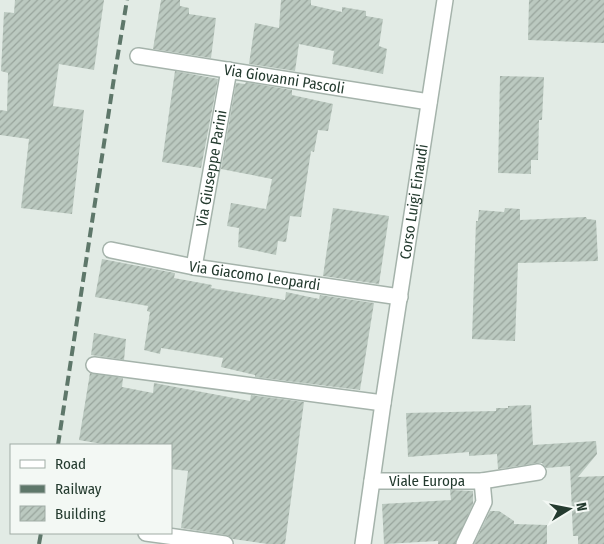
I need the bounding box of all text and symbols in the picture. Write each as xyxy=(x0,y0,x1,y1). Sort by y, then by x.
street label: Via Giovanni Pascoli xyxy=(223,61,346,98)
street label: Via Giuseppe Parini xyxy=(192,109,231,228)
street label: Corso Luigi Einaudi xyxy=(396,143,432,261)
street label: Via Giacomo Leopardi xyxy=(187,257,322,294)
legend xyxy=(10,444,172,534)
text: Road xyxy=(55,455,86,473)
street label: Viale Europa xyxy=(389,472,465,490)
text: Railway xyxy=(55,480,102,498)
north arrow xyxy=(544,484,594,534)
text: N xyxy=(572,501,590,512)
text: Building xyxy=(55,505,106,523)

